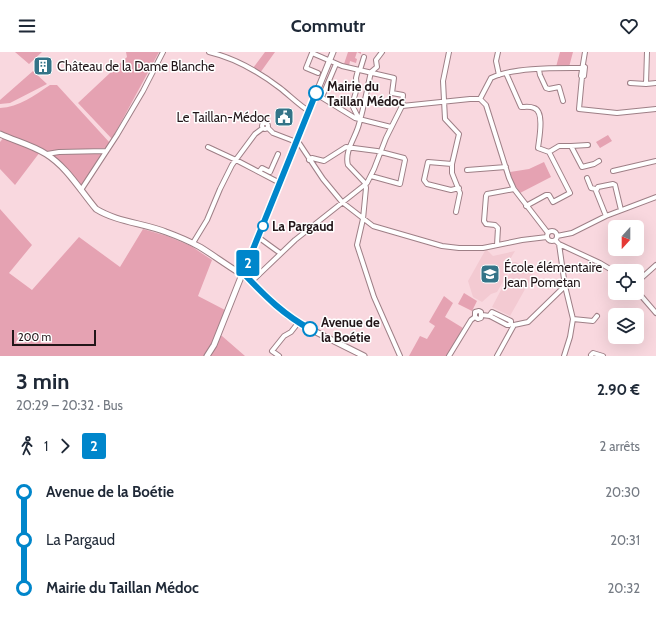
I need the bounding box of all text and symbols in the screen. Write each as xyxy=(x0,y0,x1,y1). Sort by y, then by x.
icon: menu xyxy=(16,15,38,37)
text: Commutr xyxy=(291,15,365,37)
icon: heart xyxy=(618,15,640,37)
building icon: Château de la Dame Blanche xyxy=(32,55,54,77)
place label: Château de la Dame Blanche xyxy=(57,58,215,74)
place label: Mairie du Taillan Médoc xyxy=(327,78,405,109)
marker: Mairie du Taillan Médoc xyxy=(308,85,324,101)
public building icon: Le Taillan-Médoc xyxy=(273,106,295,128)
place label: Le Taillan-Médoc xyxy=(176,109,270,125)
place label: La Pargaud xyxy=(272,218,334,234)
marker: La Pargaud xyxy=(257,220,269,232)
north arrow xyxy=(608,220,644,256)
map controls xyxy=(608,220,644,344)
line badge: 2 xyxy=(235,250,261,276)
text: 2 xyxy=(244,254,252,272)
place label: École élémentaire Jean Pometan xyxy=(503,258,602,290)
school or university icon: École élémentaire Jean Pometan xyxy=(479,263,501,285)
button: locate xyxy=(608,264,644,300)
button: layers xyxy=(608,308,644,344)
place label: Avenue de la Boétie xyxy=(321,314,380,345)
marker: Avenue de la Boétie xyxy=(302,321,318,337)
scale bar xyxy=(12,328,96,347)
text: 200 m xyxy=(18,330,51,344)
text: 3 min xyxy=(16,368,69,395)
text: 2.90 € xyxy=(597,381,640,399)
text: 20:29 – 20:32 · Bus xyxy=(16,397,123,413)
icon: walk xyxy=(16,435,38,457)
icon: forward xyxy=(54,435,76,457)
text: 2 xyxy=(90,437,98,455)
text: 1 xyxy=(44,438,48,454)
text: 2 arrêts xyxy=(600,438,640,454)
text: Avenue de la Boétie xyxy=(46,483,174,501)
text: 20:30 xyxy=(605,484,640,500)
text: La Pargaud xyxy=(46,531,115,549)
text: 20:31 xyxy=(610,532,640,548)
text: Mairie du Taillan Médoc xyxy=(46,579,199,597)
text: 20:32 xyxy=(608,580,640,596)

